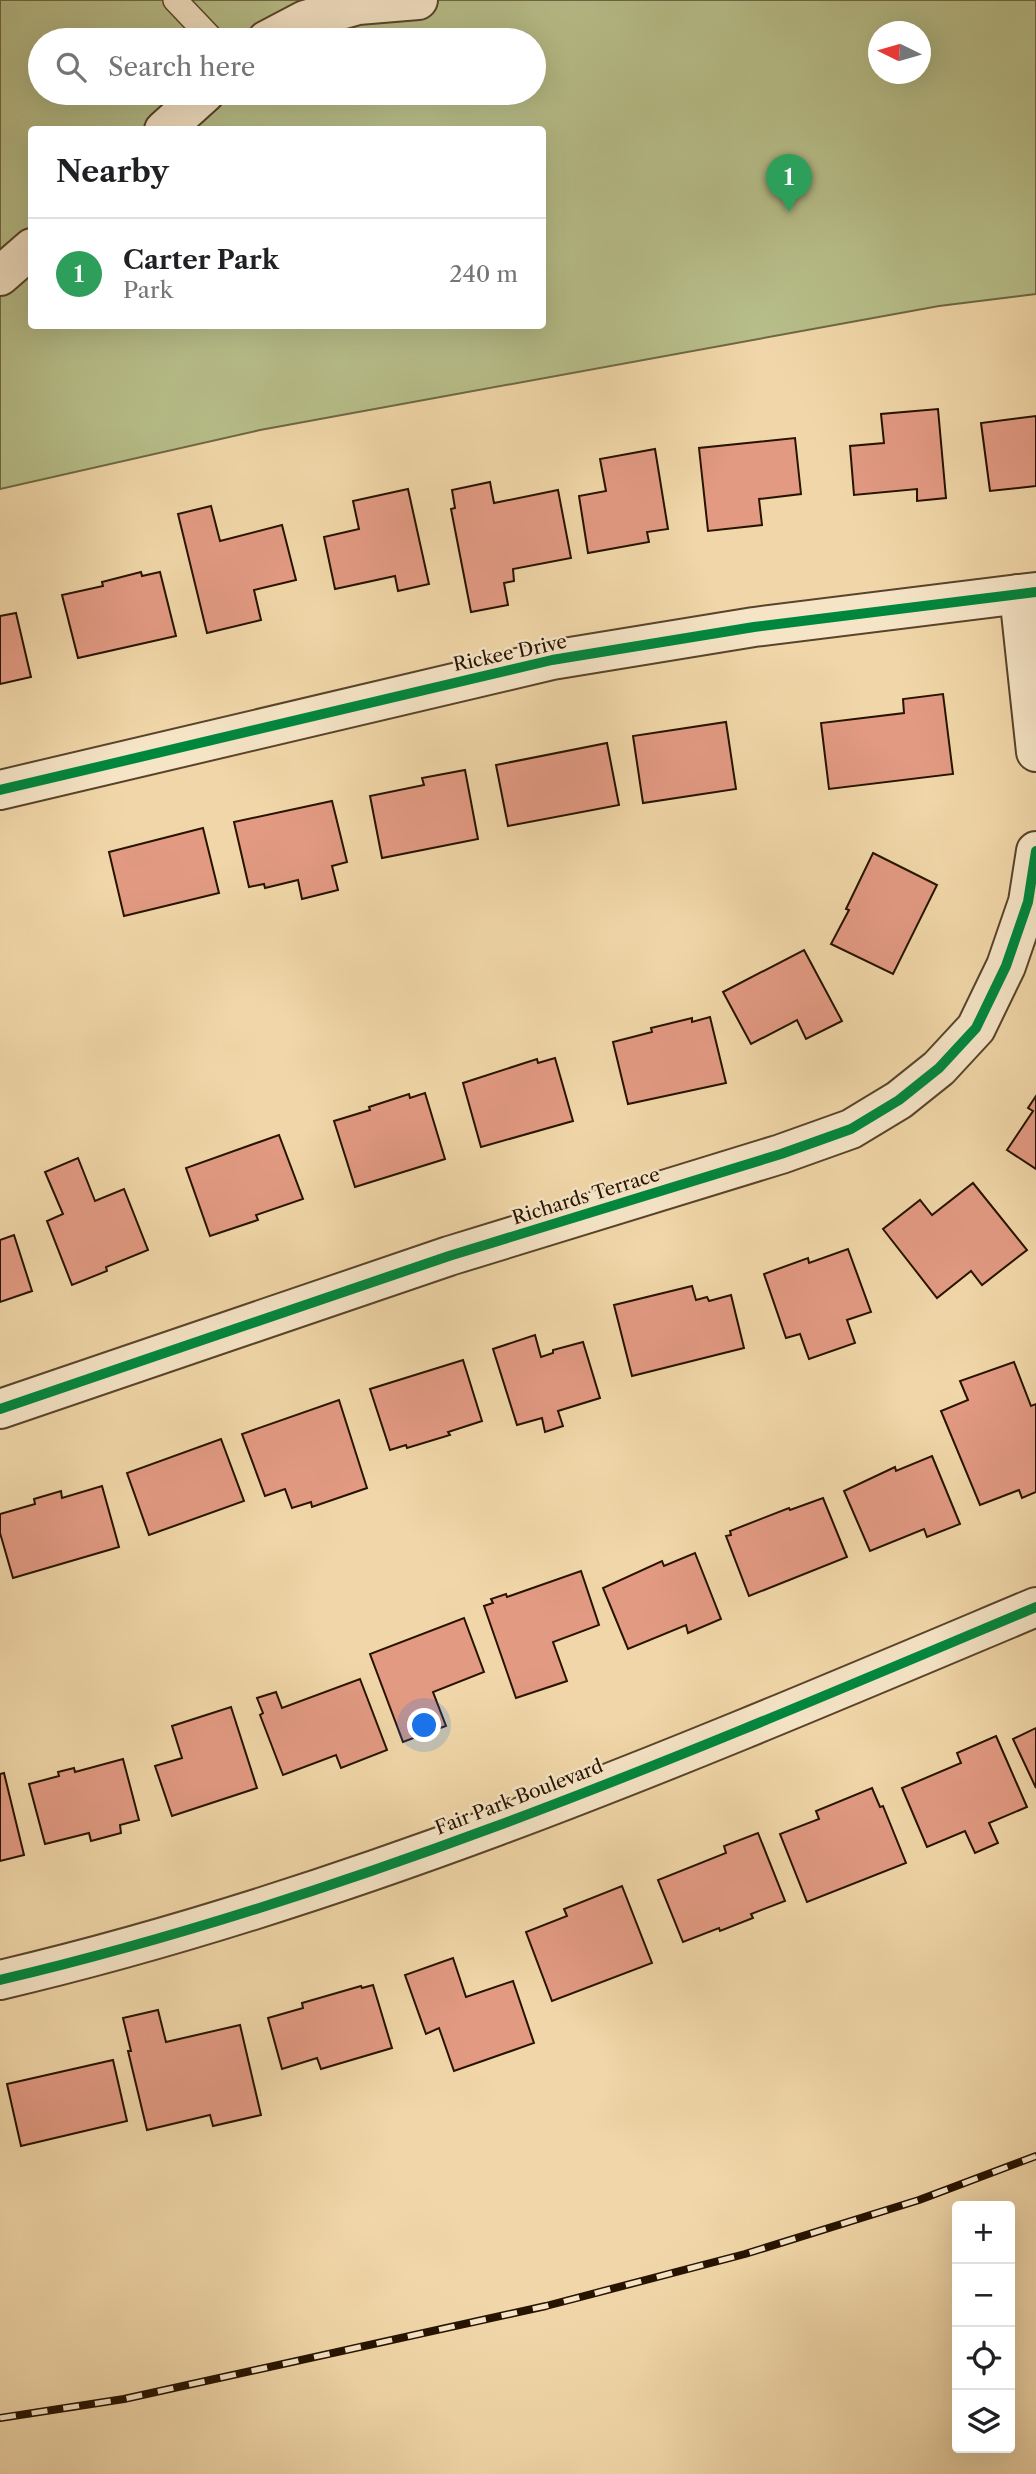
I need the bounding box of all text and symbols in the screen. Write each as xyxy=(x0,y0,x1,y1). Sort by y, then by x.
north arrow xyxy=(868,21,931,84)
search box xyxy=(28,28,546,105)
icon: search xyxy=(52,48,90,86)
text: Search here xyxy=(108,51,255,83)
text: Nearby xyxy=(56,153,169,190)
pin: 1 xyxy=(766,154,812,212)
text: Carter Park xyxy=(123,244,279,276)
text: 1 xyxy=(74,260,84,288)
text: 240 m xyxy=(449,260,518,288)
text: Park xyxy=(123,276,173,304)
street label: Rickee Drive xyxy=(451,630,569,676)
street label: Richards Terrace xyxy=(509,1163,663,1229)
your location xyxy=(407,1708,441,1742)
street label: Fair Park Boulevard xyxy=(432,1754,606,1840)
map controls xyxy=(952,2201,1015,2453)
button: + xyxy=(952,2201,1015,2264)
button: − xyxy=(952,2264,1015,2327)
button: locate xyxy=(952,2327,1015,2390)
button: layers xyxy=(952,2390,1015,2453)

